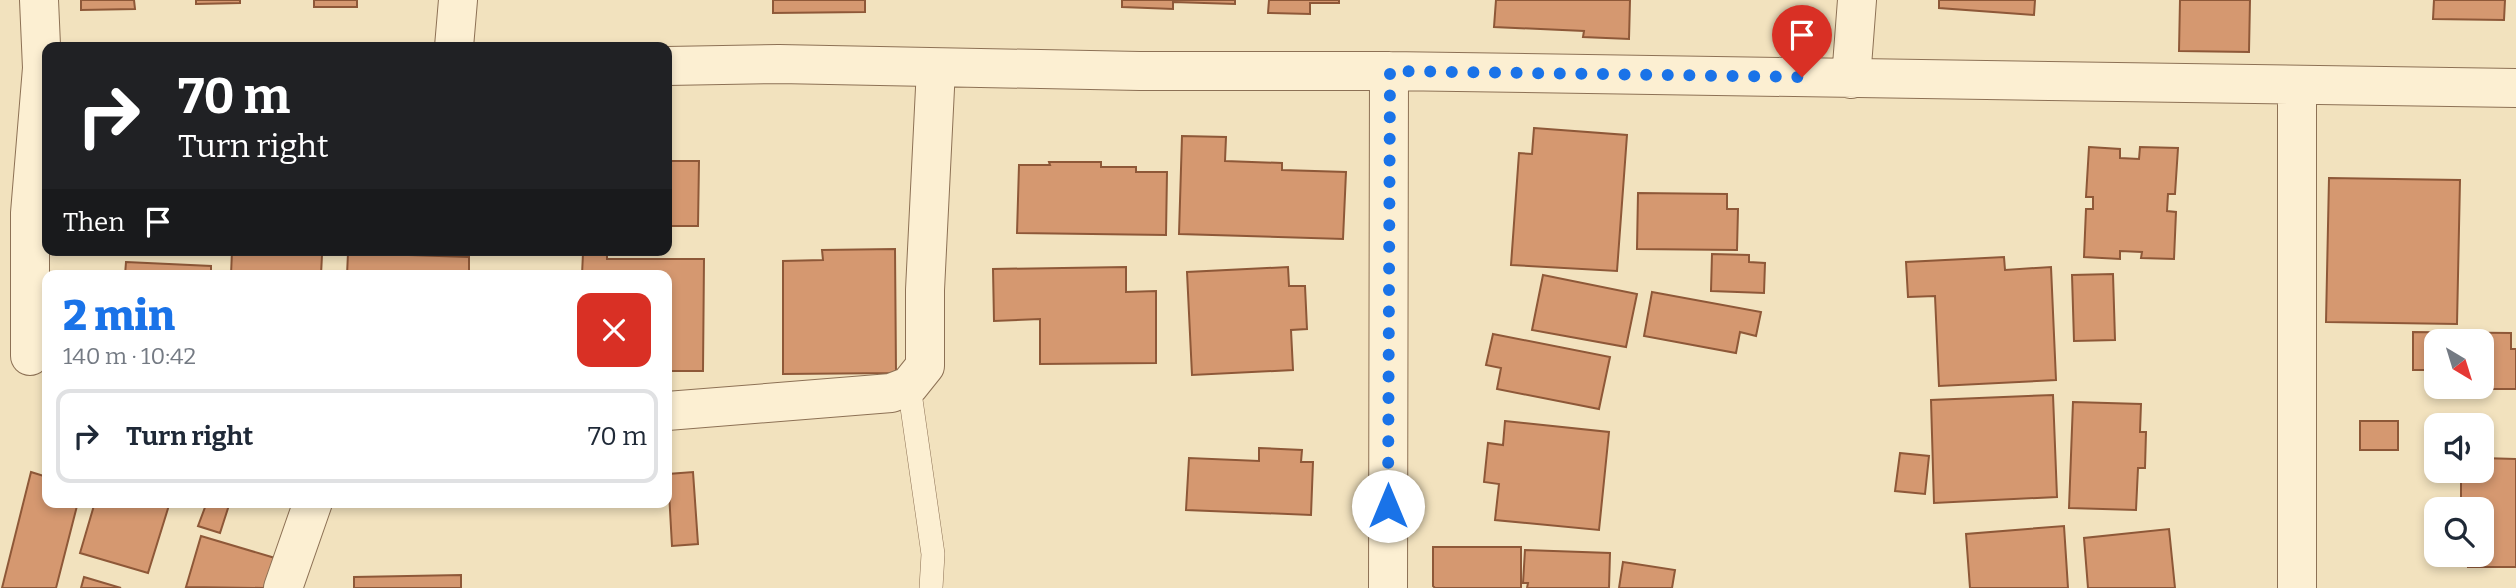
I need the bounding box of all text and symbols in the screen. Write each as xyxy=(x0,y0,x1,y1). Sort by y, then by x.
pin xyxy=(1772,5,1832,77)
icon: arrive xyxy=(1783,16,1821,54)
text: 70 m xyxy=(178,67,290,126)
icon: right xyxy=(63,70,154,161)
text: Turn right xyxy=(178,127,329,165)
icon: arrive xyxy=(139,203,177,241)
text: Then xyxy=(63,207,125,238)
text: 2 min xyxy=(63,291,175,341)
button: close xyxy=(577,293,651,367)
north arrow xyxy=(2424,329,2494,399)
map controls xyxy=(2424,329,2494,567)
text: 140 m · 10:42 xyxy=(63,342,196,370)
button: sound xyxy=(2424,413,2494,483)
icon: right xyxy=(67,417,105,455)
text: Turn right xyxy=(126,421,253,452)
text: 70 m xyxy=(588,421,647,452)
position arrow xyxy=(1351,469,1425,543)
button: search xyxy=(2424,497,2494,567)

